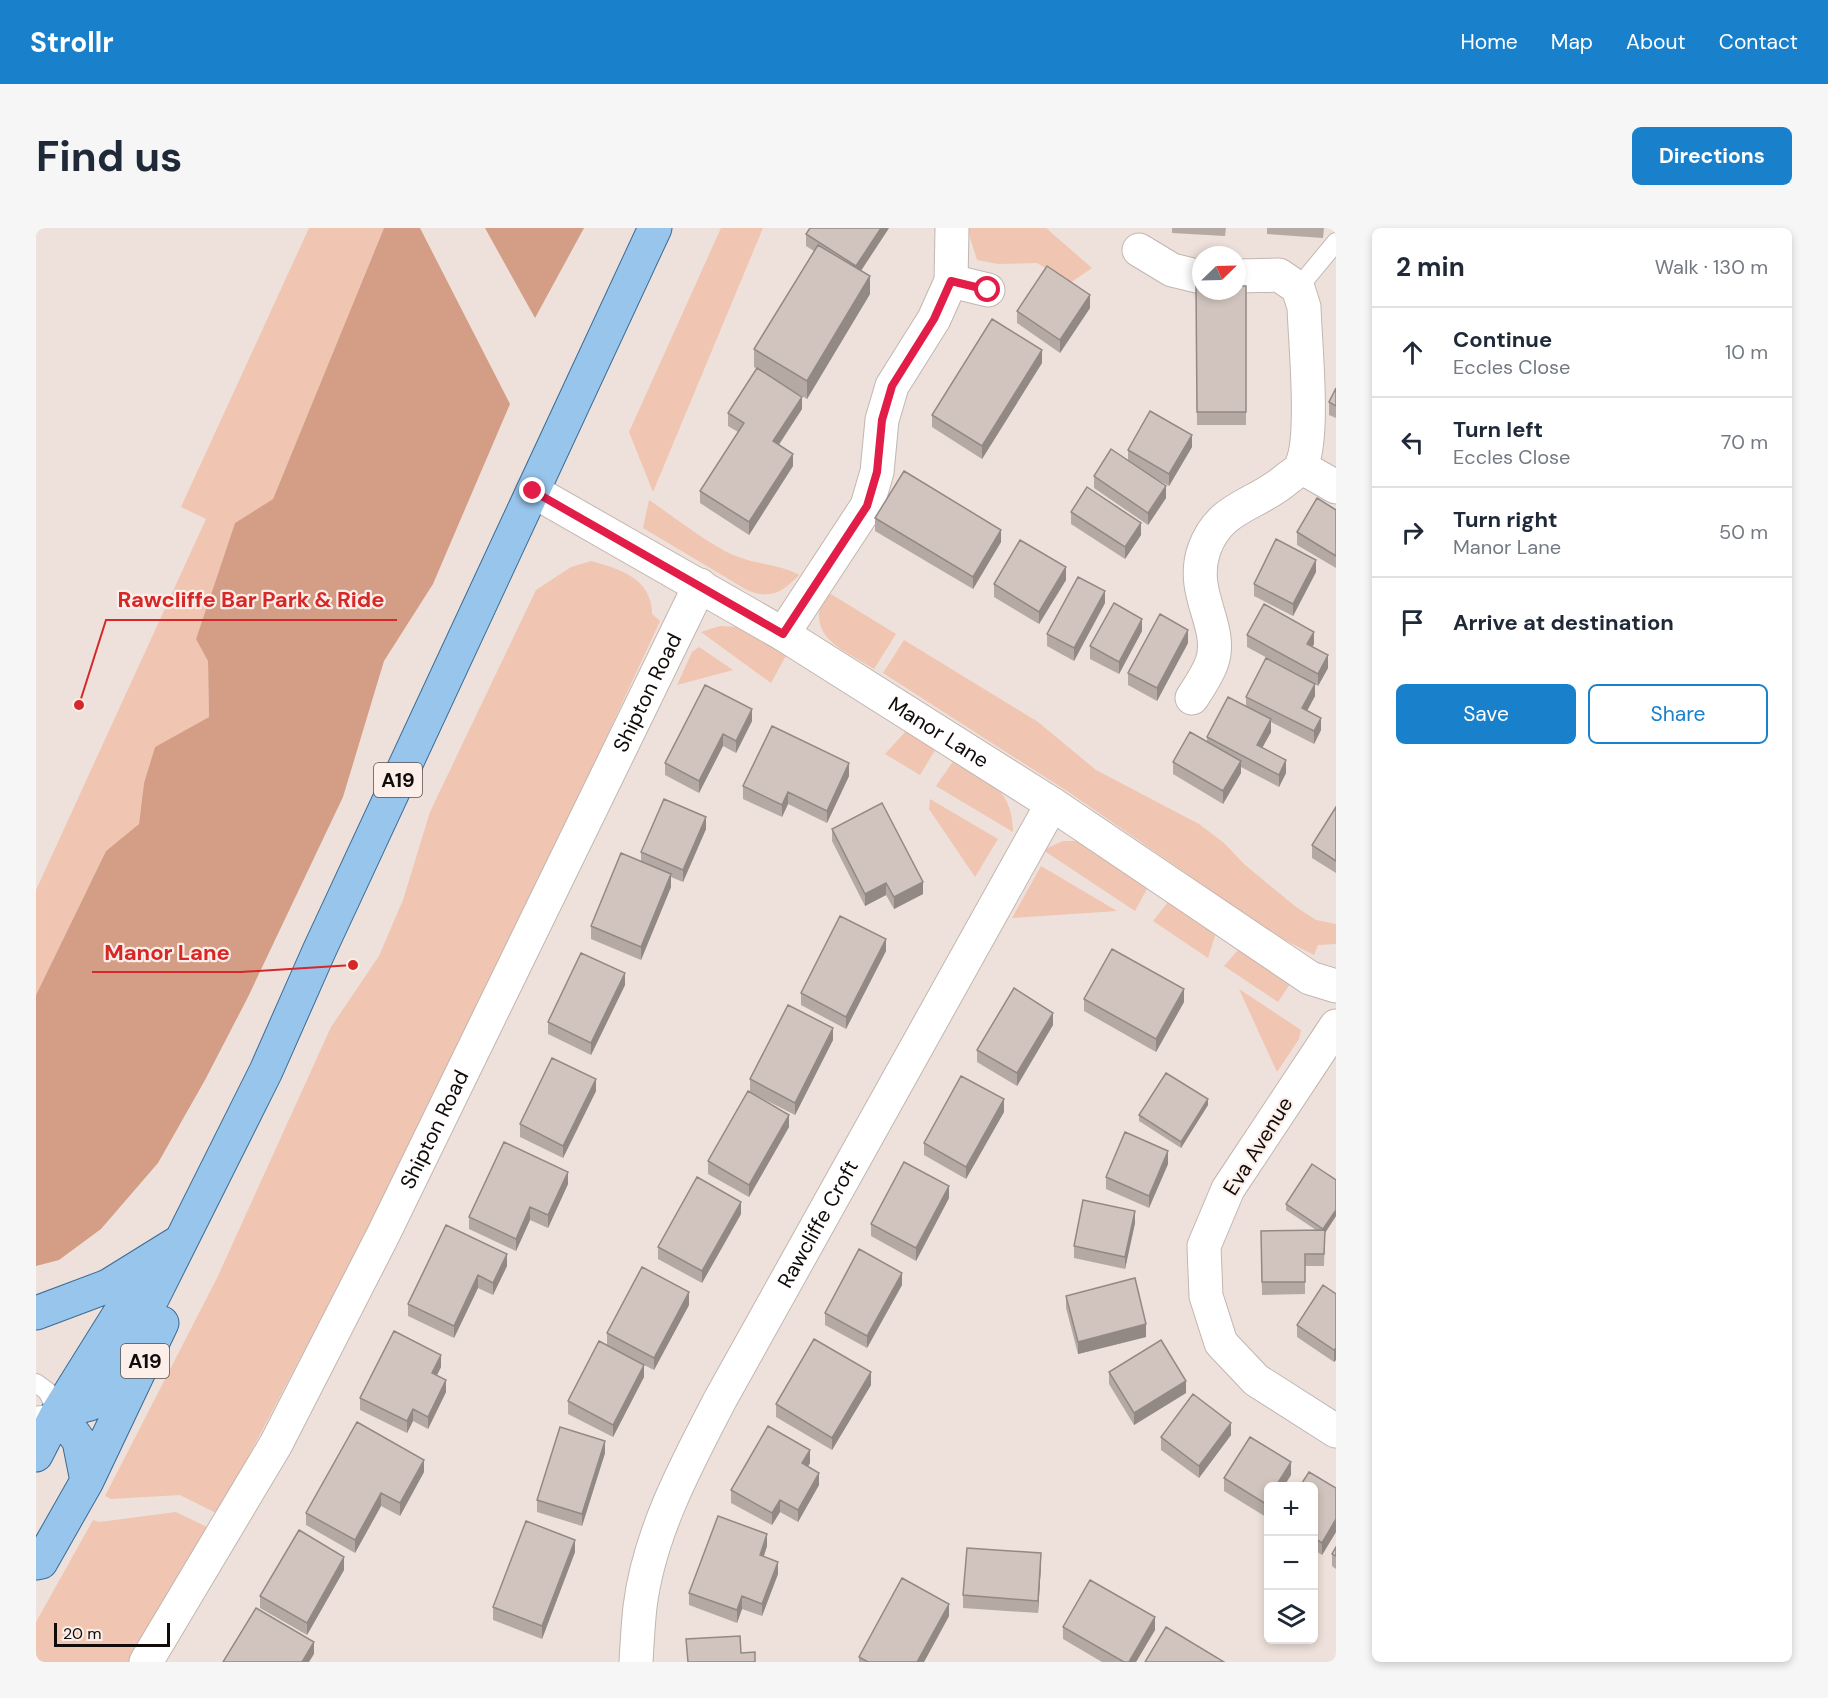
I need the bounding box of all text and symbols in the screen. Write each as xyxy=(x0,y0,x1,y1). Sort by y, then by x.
text: Strollr xyxy=(30,24,114,61)
text: Home xyxy=(1460,28,1518,56)
text: Map xyxy=(1551,28,1593,56)
text: About xyxy=(1626,28,1686,56)
text: Contact xyxy=(1719,28,1798,56)
button: Directions xyxy=(1632,127,1792,185)
text: Find us xyxy=(36,129,182,184)
north arrow xyxy=(1192,246,1246,300)
text: 2 min xyxy=(1396,250,1465,284)
text: Walk · 130 m xyxy=(1655,254,1768,280)
route start xyxy=(974,276,1000,302)
text: Continue xyxy=(1453,325,1552,354)
icon: ahead xyxy=(1396,336,1429,369)
text: 10 m xyxy=(1725,339,1768,365)
text: Eccles Close xyxy=(1453,354,1570,380)
text: Turn left xyxy=(1453,415,1543,444)
icon: left xyxy=(1396,426,1429,459)
text: 70 m xyxy=(1721,429,1768,455)
text: Eccles Close xyxy=(1453,444,1570,470)
route end xyxy=(519,477,545,503)
text: Turn right xyxy=(1453,505,1558,534)
icon: right xyxy=(1396,516,1429,549)
text: 50 m xyxy=(1719,519,1768,545)
text: Manor Lane xyxy=(1453,534,1561,560)
callout: Rawcliffe Bar Park & Ride xyxy=(106,580,397,620)
text: Rawcliffe Bar Park & Ride xyxy=(117,585,385,614)
icon: arrive xyxy=(1396,606,1429,639)
text: Arrive at destination xyxy=(1453,608,1674,637)
street label: Shipton Road xyxy=(607,629,688,757)
button: Save xyxy=(1396,684,1576,744)
button: Share xyxy=(1588,684,1768,744)
street label: Manor Lane xyxy=(883,690,994,774)
road number: A19 xyxy=(374,763,422,797)
callout: Manor Lane xyxy=(92,932,241,972)
text: Manor Lane xyxy=(104,938,230,967)
street label: Shipton Road xyxy=(394,1065,475,1194)
street label: Eva Avenue xyxy=(1217,1092,1299,1200)
street label: Rawcliffe Croft xyxy=(771,1155,865,1293)
road number: A19 xyxy=(121,1344,169,1378)
map controls xyxy=(1264,1482,1318,1644)
button: + xyxy=(1264,1482,1318,1536)
button: − xyxy=(1264,1536,1318,1590)
button: layers xyxy=(1264,1590,1318,1644)
scale bar xyxy=(54,1620,170,1648)
text: 20 m xyxy=(63,1623,102,1644)

